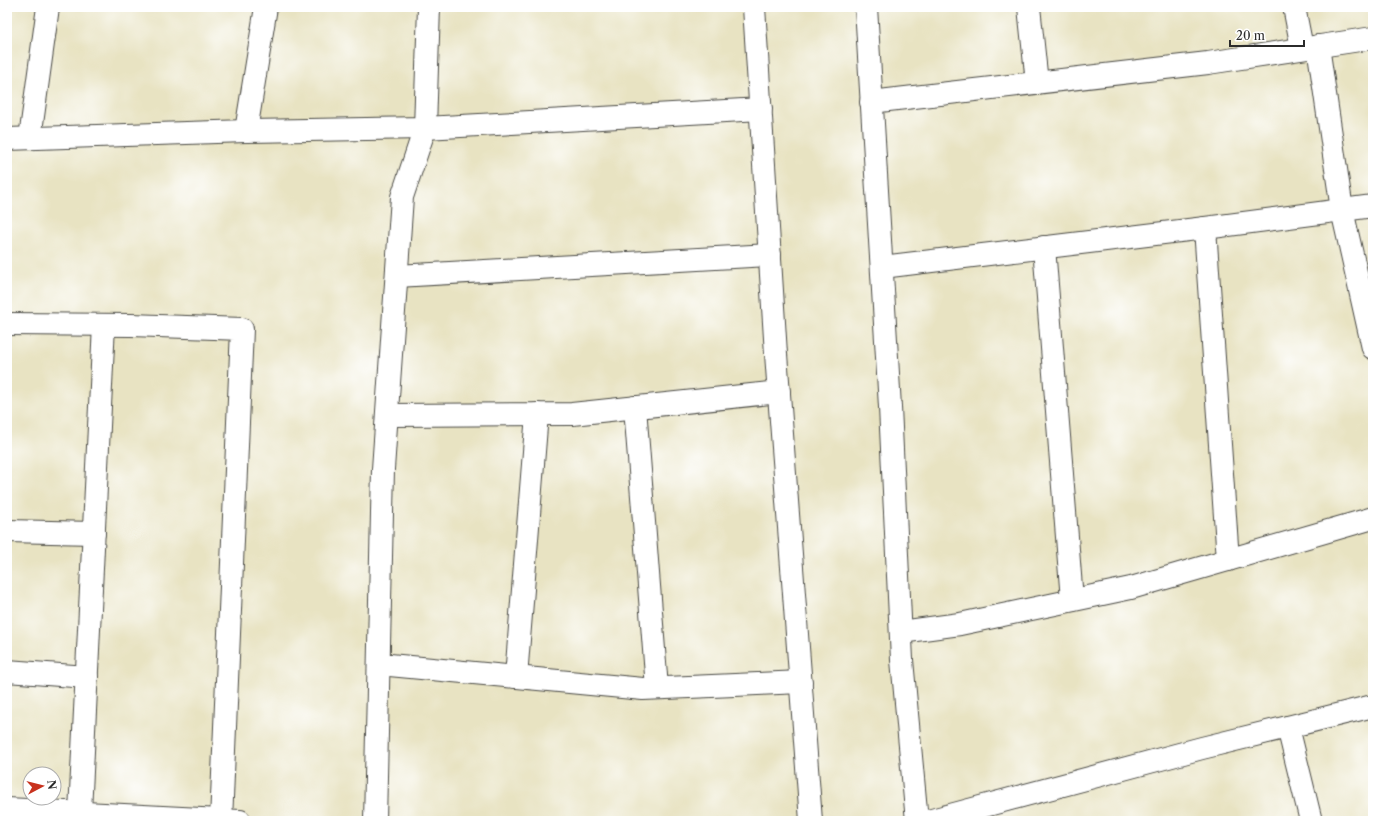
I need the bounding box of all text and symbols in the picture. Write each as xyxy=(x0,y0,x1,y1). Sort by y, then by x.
scale bar xyxy=(1230,22,1304,48)
text: 20 m xyxy=(1236,28,1265,43)
north arrow xyxy=(22,766,62,806)
text: N xyxy=(44,779,60,791)

